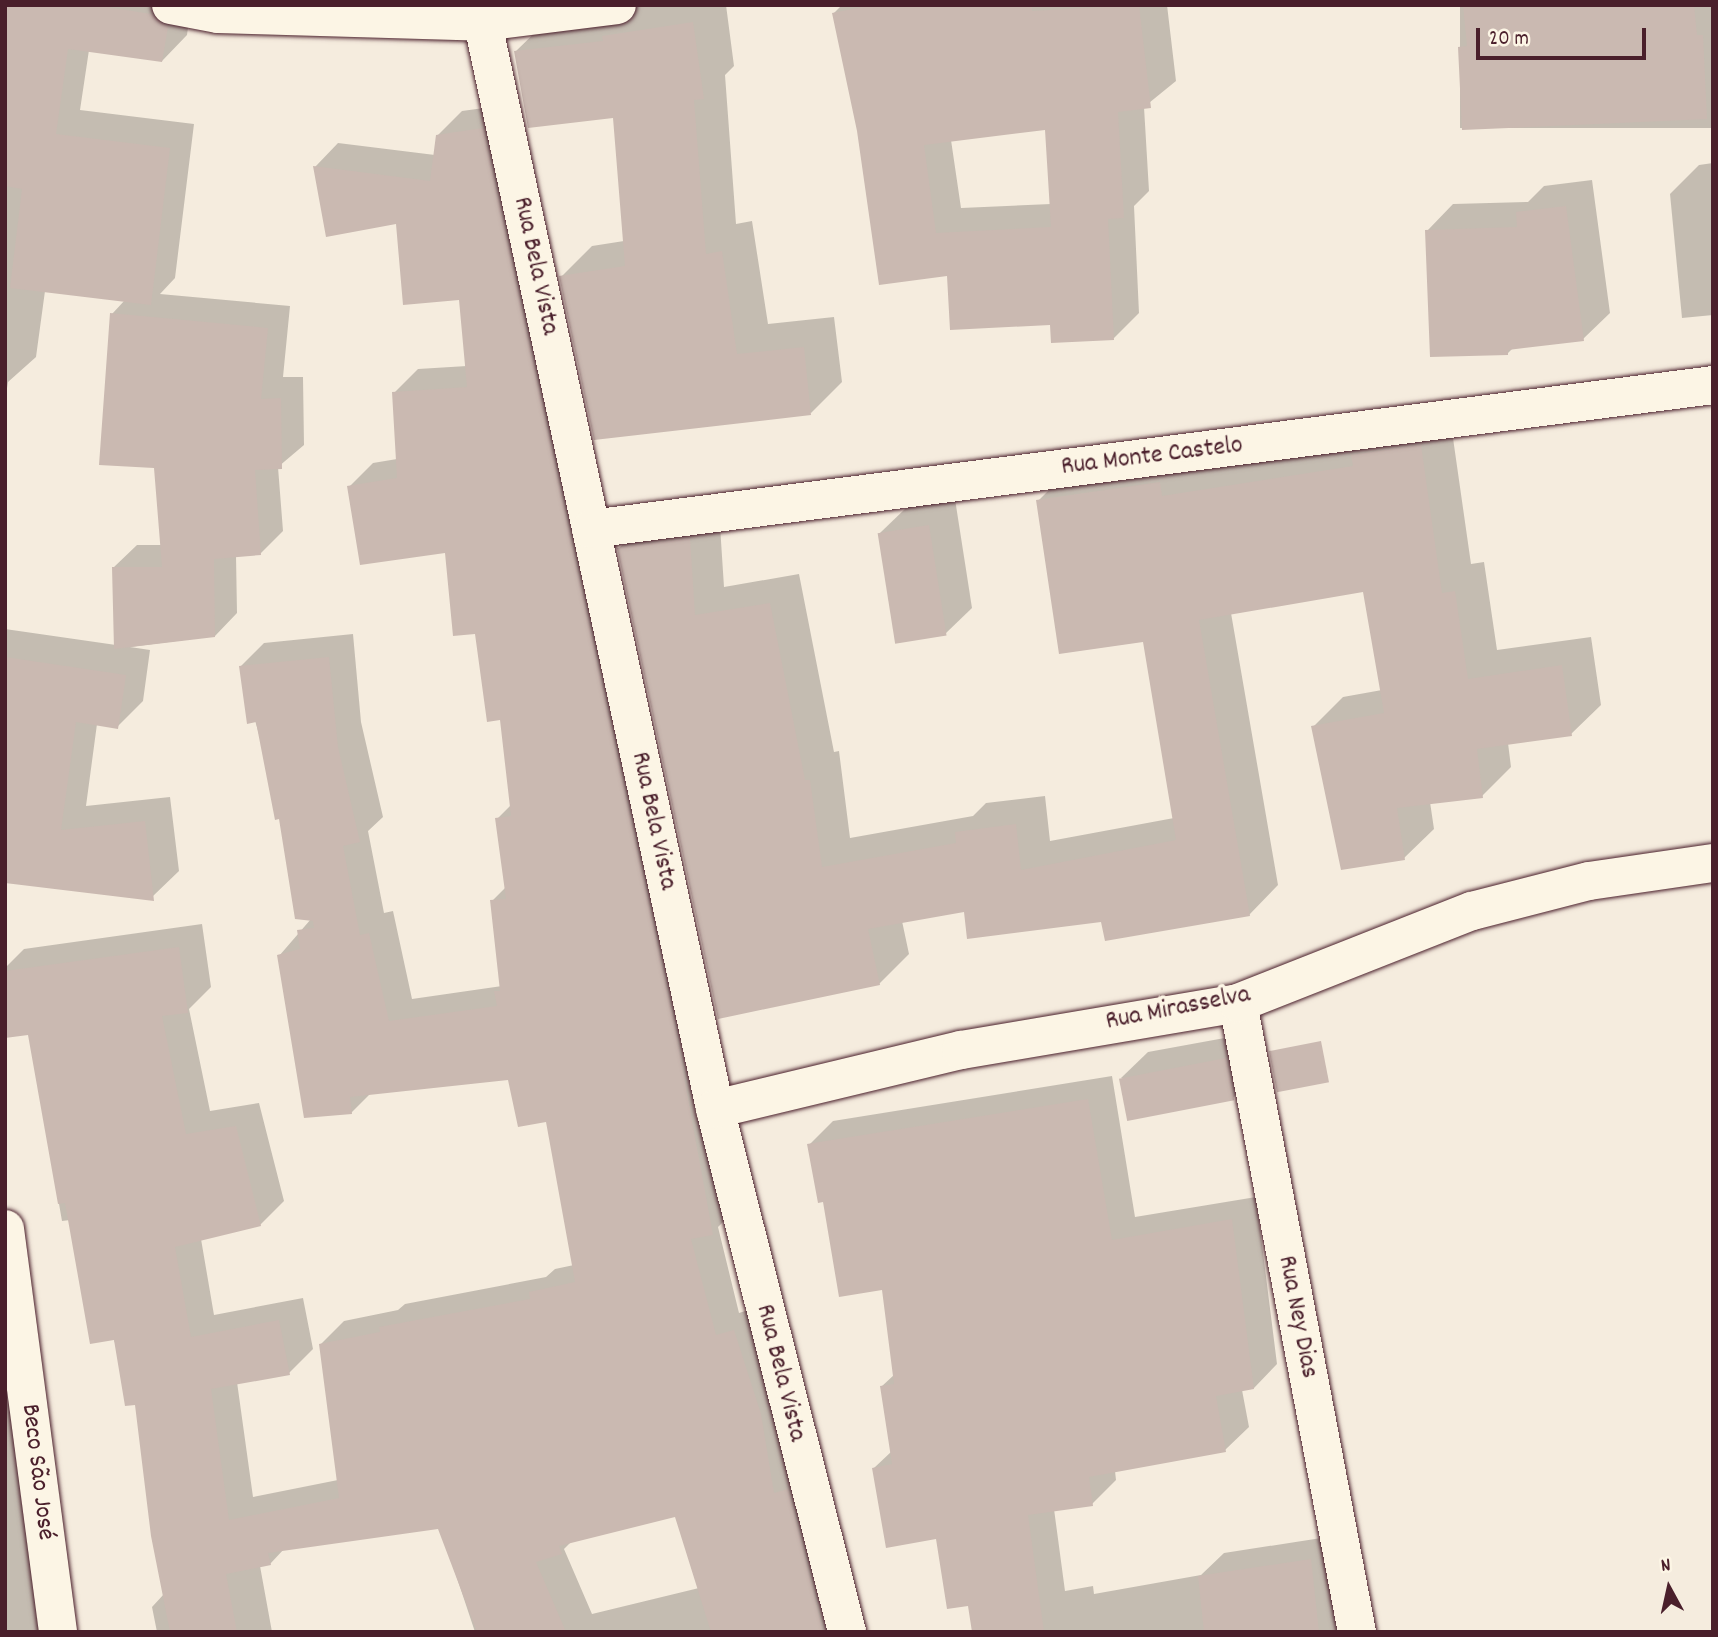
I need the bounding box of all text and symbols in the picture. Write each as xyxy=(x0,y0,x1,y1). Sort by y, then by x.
scale bar xyxy=(1480,14,1650,58)
text: 20 m xyxy=(1489,25,1529,55)
street label: Rua Bela Vista xyxy=(505,194,565,338)
street label: Rua Monte Castelo xyxy=(1059,430,1245,484)
street label: Rua Bela Vista xyxy=(623,749,683,893)
street label: Rua Mirasselva xyxy=(1103,980,1253,1038)
street label: Rua Ney Dias xyxy=(1270,1253,1324,1381)
street label: Rua Bela Vista xyxy=(748,1301,812,1445)
street label: Beco São José xyxy=(13,1402,61,1542)
north arrow xyxy=(1634,1553,1704,1623)
text: N xyxy=(1659,1553,1673,1581)

